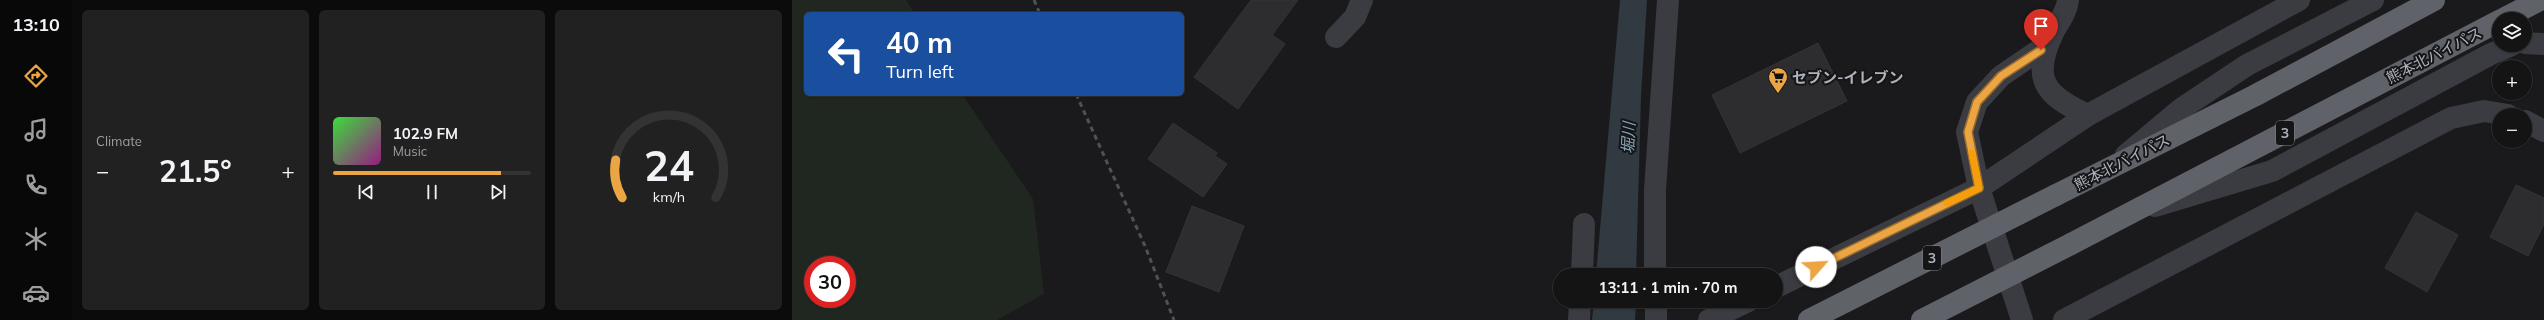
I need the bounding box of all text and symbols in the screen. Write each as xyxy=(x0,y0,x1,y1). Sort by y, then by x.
pin xyxy=(2024,9,2058,50)
map controls xyxy=(2492,12,2532,148)
button: layers xyxy=(2492,12,2532,52)
text: 13:10 xyxy=(12,13,60,36)
icon: arrive xyxy=(2030,15,2052,37)
street label: 熊本北バイパス xyxy=(2383,23,2485,87)
text: 40 m xyxy=(886,25,952,60)
icon: left xyxy=(820,28,872,80)
text: Turn left xyxy=(886,60,954,83)
button: + xyxy=(2492,60,2532,100)
icon: directions xyxy=(22,62,50,90)
supermarket icon: セブン-イレブン xyxy=(1767,66,1789,94)
place label: セブン-イレブン xyxy=(1792,68,1904,87)
button: − xyxy=(2492,108,2532,148)
icon: music xyxy=(22,116,50,144)
water label: 堀川 xyxy=(1617,120,1639,155)
road number: 3 xyxy=(2276,121,2294,145)
text: 102.9 FM xyxy=(393,124,458,143)
street label: 熊本北バイパス xyxy=(2071,130,2173,194)
text: Climate xyxy=(96,133,142,149)
text: 24 xyxy=(644,139,694,191)
text: Music xyxy=(393,143,427,159)
text: 21.5° xyxy=(159,152,232,190)
text: − xyxy=(96,157,109,185)
text: + xyxy=(281,157,295,185)
icon: phone xyxy=(22,171,50,199)
icon: previous xyxy=(355,181,377,203)
icon: pause xyxy=(421,181,443,203)
icon: next xyxy=(487,181,509,203)
text: km/h xyxy=(653,188,685,206)
icon: climate xyxy=(22,225,50,253)
position arrow xyxy=(1795,246,1837,288)
road number: 3 xyxy=(1923,246,1941,270)
speed limit sign: 30 xyxy=(804,256,856,308)
text: 13:11 · 1 min · 70 m xyxy=(1599,278,1737,297)
icon: car xyxy=(22,279,50,307)

